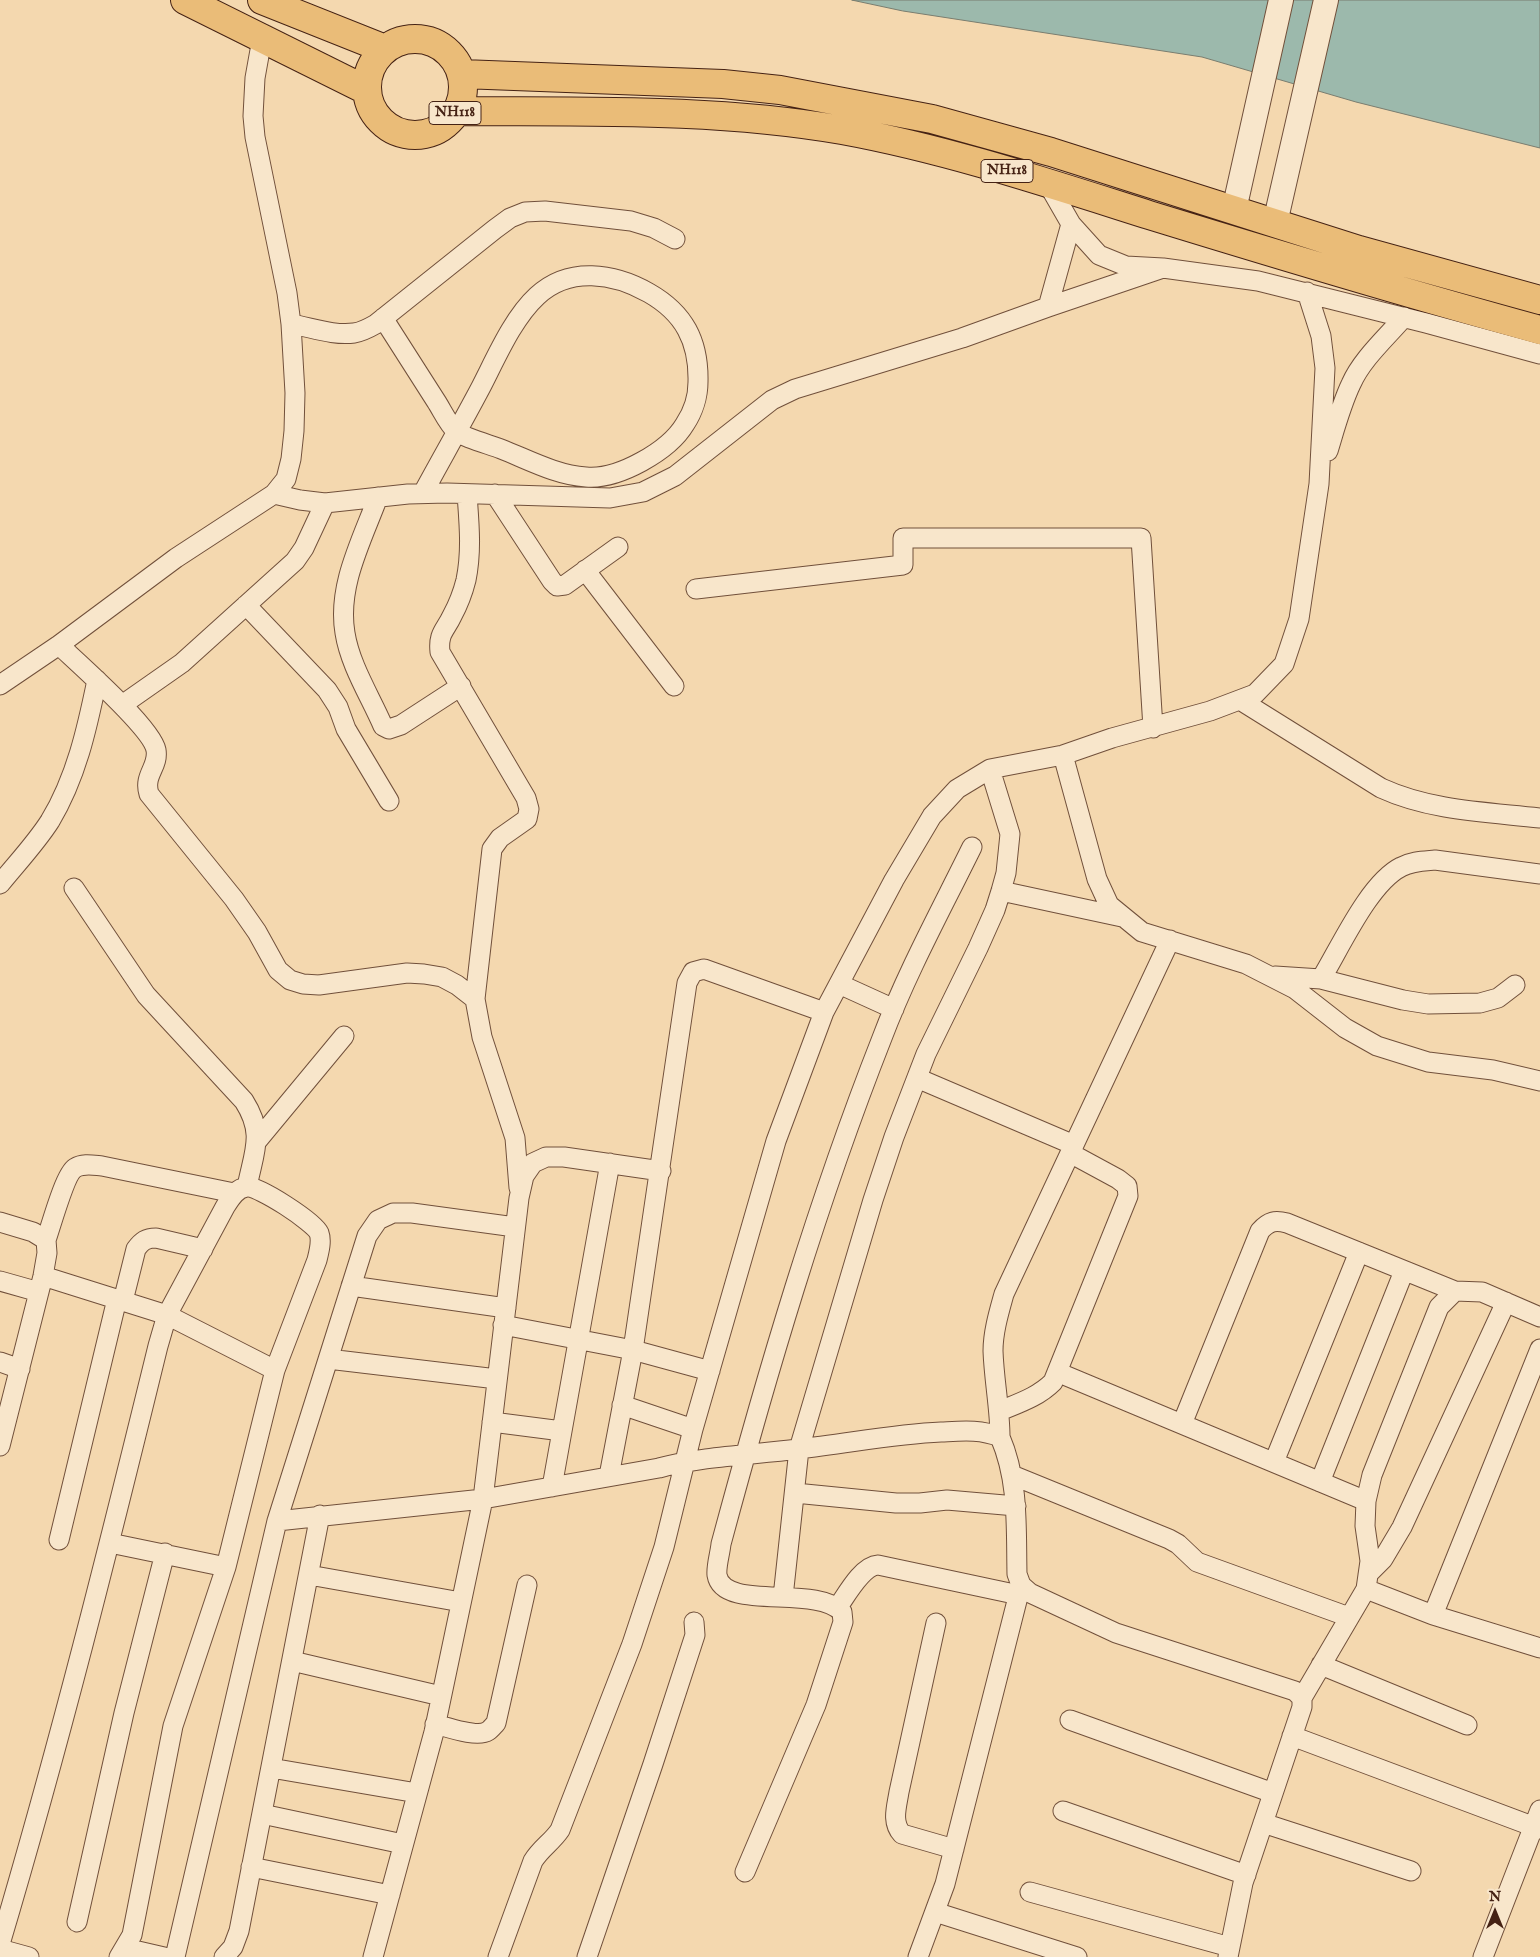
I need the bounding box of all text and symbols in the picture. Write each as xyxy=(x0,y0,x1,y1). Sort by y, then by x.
road number: NH118 xyxy=(429,102,481,125)
road number: NH118 xyxy=(981,160,1033,182)
north arrow xyxy=(1470,1887,1520,1937)
text: N xyxy=(1489,1888,1501,1906)

